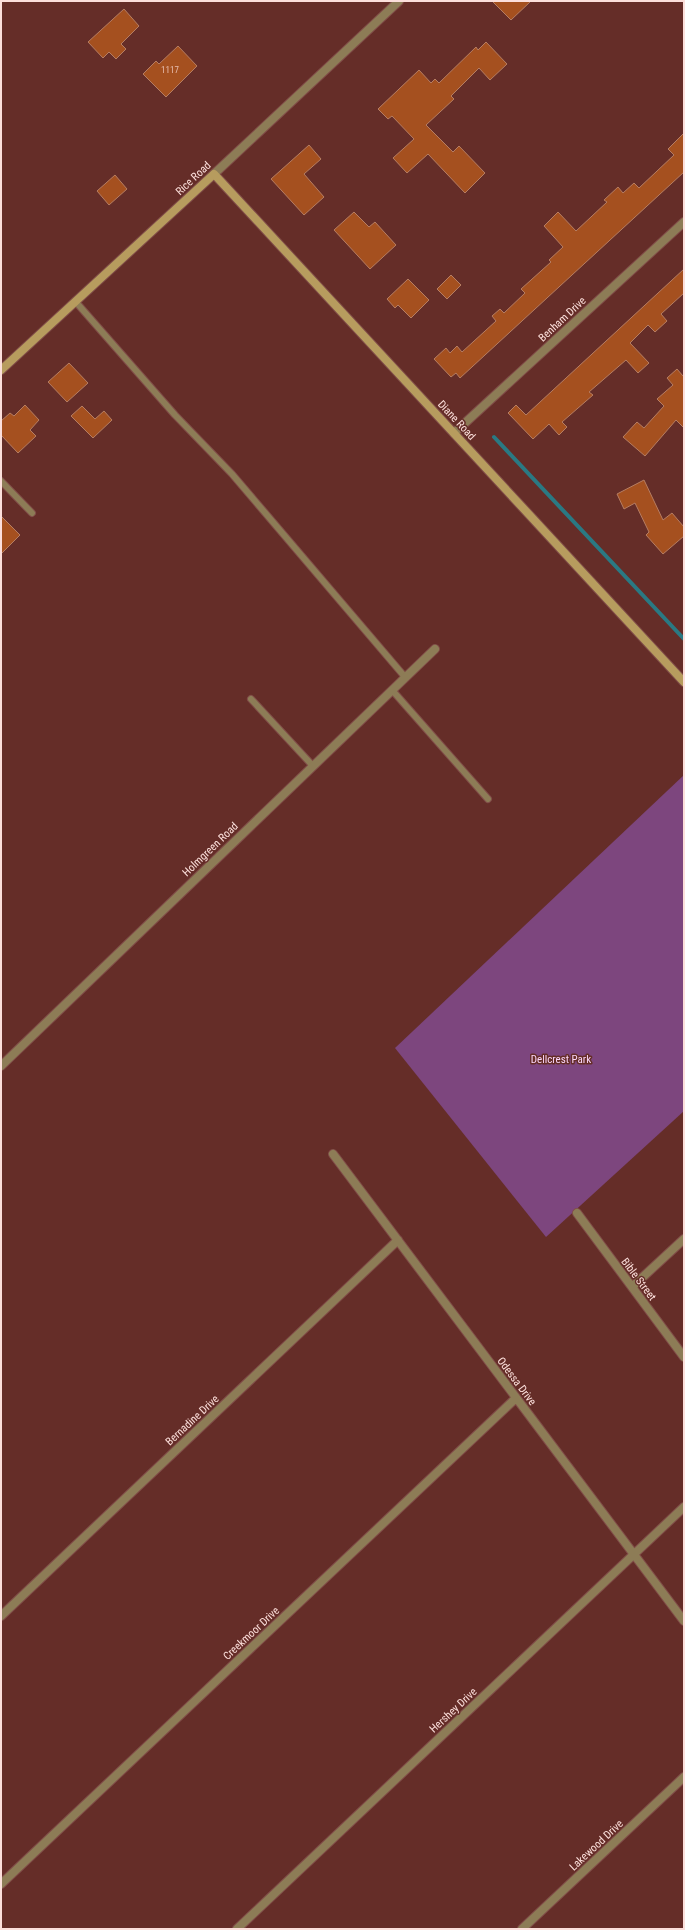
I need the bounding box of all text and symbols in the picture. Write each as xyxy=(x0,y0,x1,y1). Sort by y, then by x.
house number: 1117 xyxy=(161,65,179,75)
street label: Rice Road xyxy=(173,159,214,198)
street label: Benham Drive xyxy=(536,294,589,345)
street label: Diane Road xyxy=(435,398,478,443)
street label: Holmgreen Road xyxy=(180,820,241,879)
park label: Dellcrest Park xyxy=(531,1053,591,1066)
street label: Bible Street xyxy=(618,1255,659,1303)
street label: Odessa Drive xyxy=(494,1355,539,1408)
street label: Bernadine Drive xyxy=(163,1392,222,1448)
street label: Creekmoor Drive xyxy=(221,1604,282,1663)
street label: Hershey Drive xyxy=(427,1685,480,1736)
street label: Lakewood Drive xyxy=(567,1817,626,1874)

